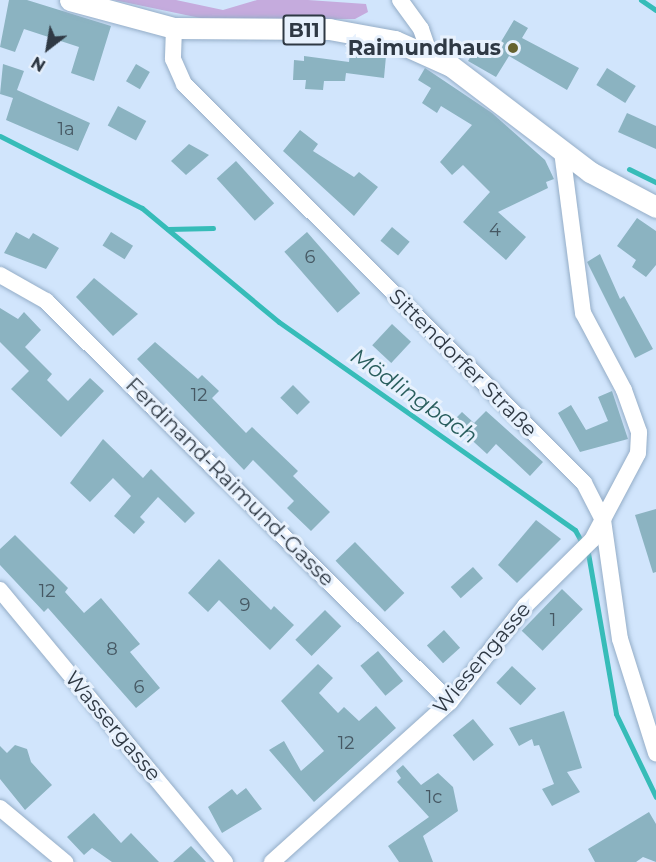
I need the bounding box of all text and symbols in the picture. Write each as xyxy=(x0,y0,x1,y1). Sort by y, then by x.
road number: B11 xyxy=(282,13,326,47)
north arrow xyxy=(18,18,78,78)
place label: Raimundhaus xyxy=(348,35,501,61)
marker: Raimundhaus xyxy=(506,41,520,55)
text: N xyxy=(28,52,49,75)
house number: 1a xyxy=(57,118,75,140)
house number: 4 xyxy=(489,219,501,241)
house number: 6 xyxy=(305,246,315,268)
street label: Sittendorfer Straße xyxy=(384,284,542,442)
water label: Mödlingbach xyxy=(346,343,482,449)
street label: Ferdinand-Raimund-Gasse xyxy=(120,372,340,592)
house number: 12 xyxy=(191,384,207,406)
house number: 12 xyxy=(39,580,55,602)
house number: 9 xyxy=(240,594,250,616)
street label: Wiesengasse xyxy=(428,597,536,719)
house number: 1 xyxy=(550,609,556,631)
house number: 8 xyxy=(106,638,118,660)
street label: Wassergasse xyxy=(60,666,166,786)
house number: 6 xyxy=(134,676,144,698)
house number: 12 xyxy=(338,732,354,754)
house number: 1c xyxy=(426,786,442,808)

